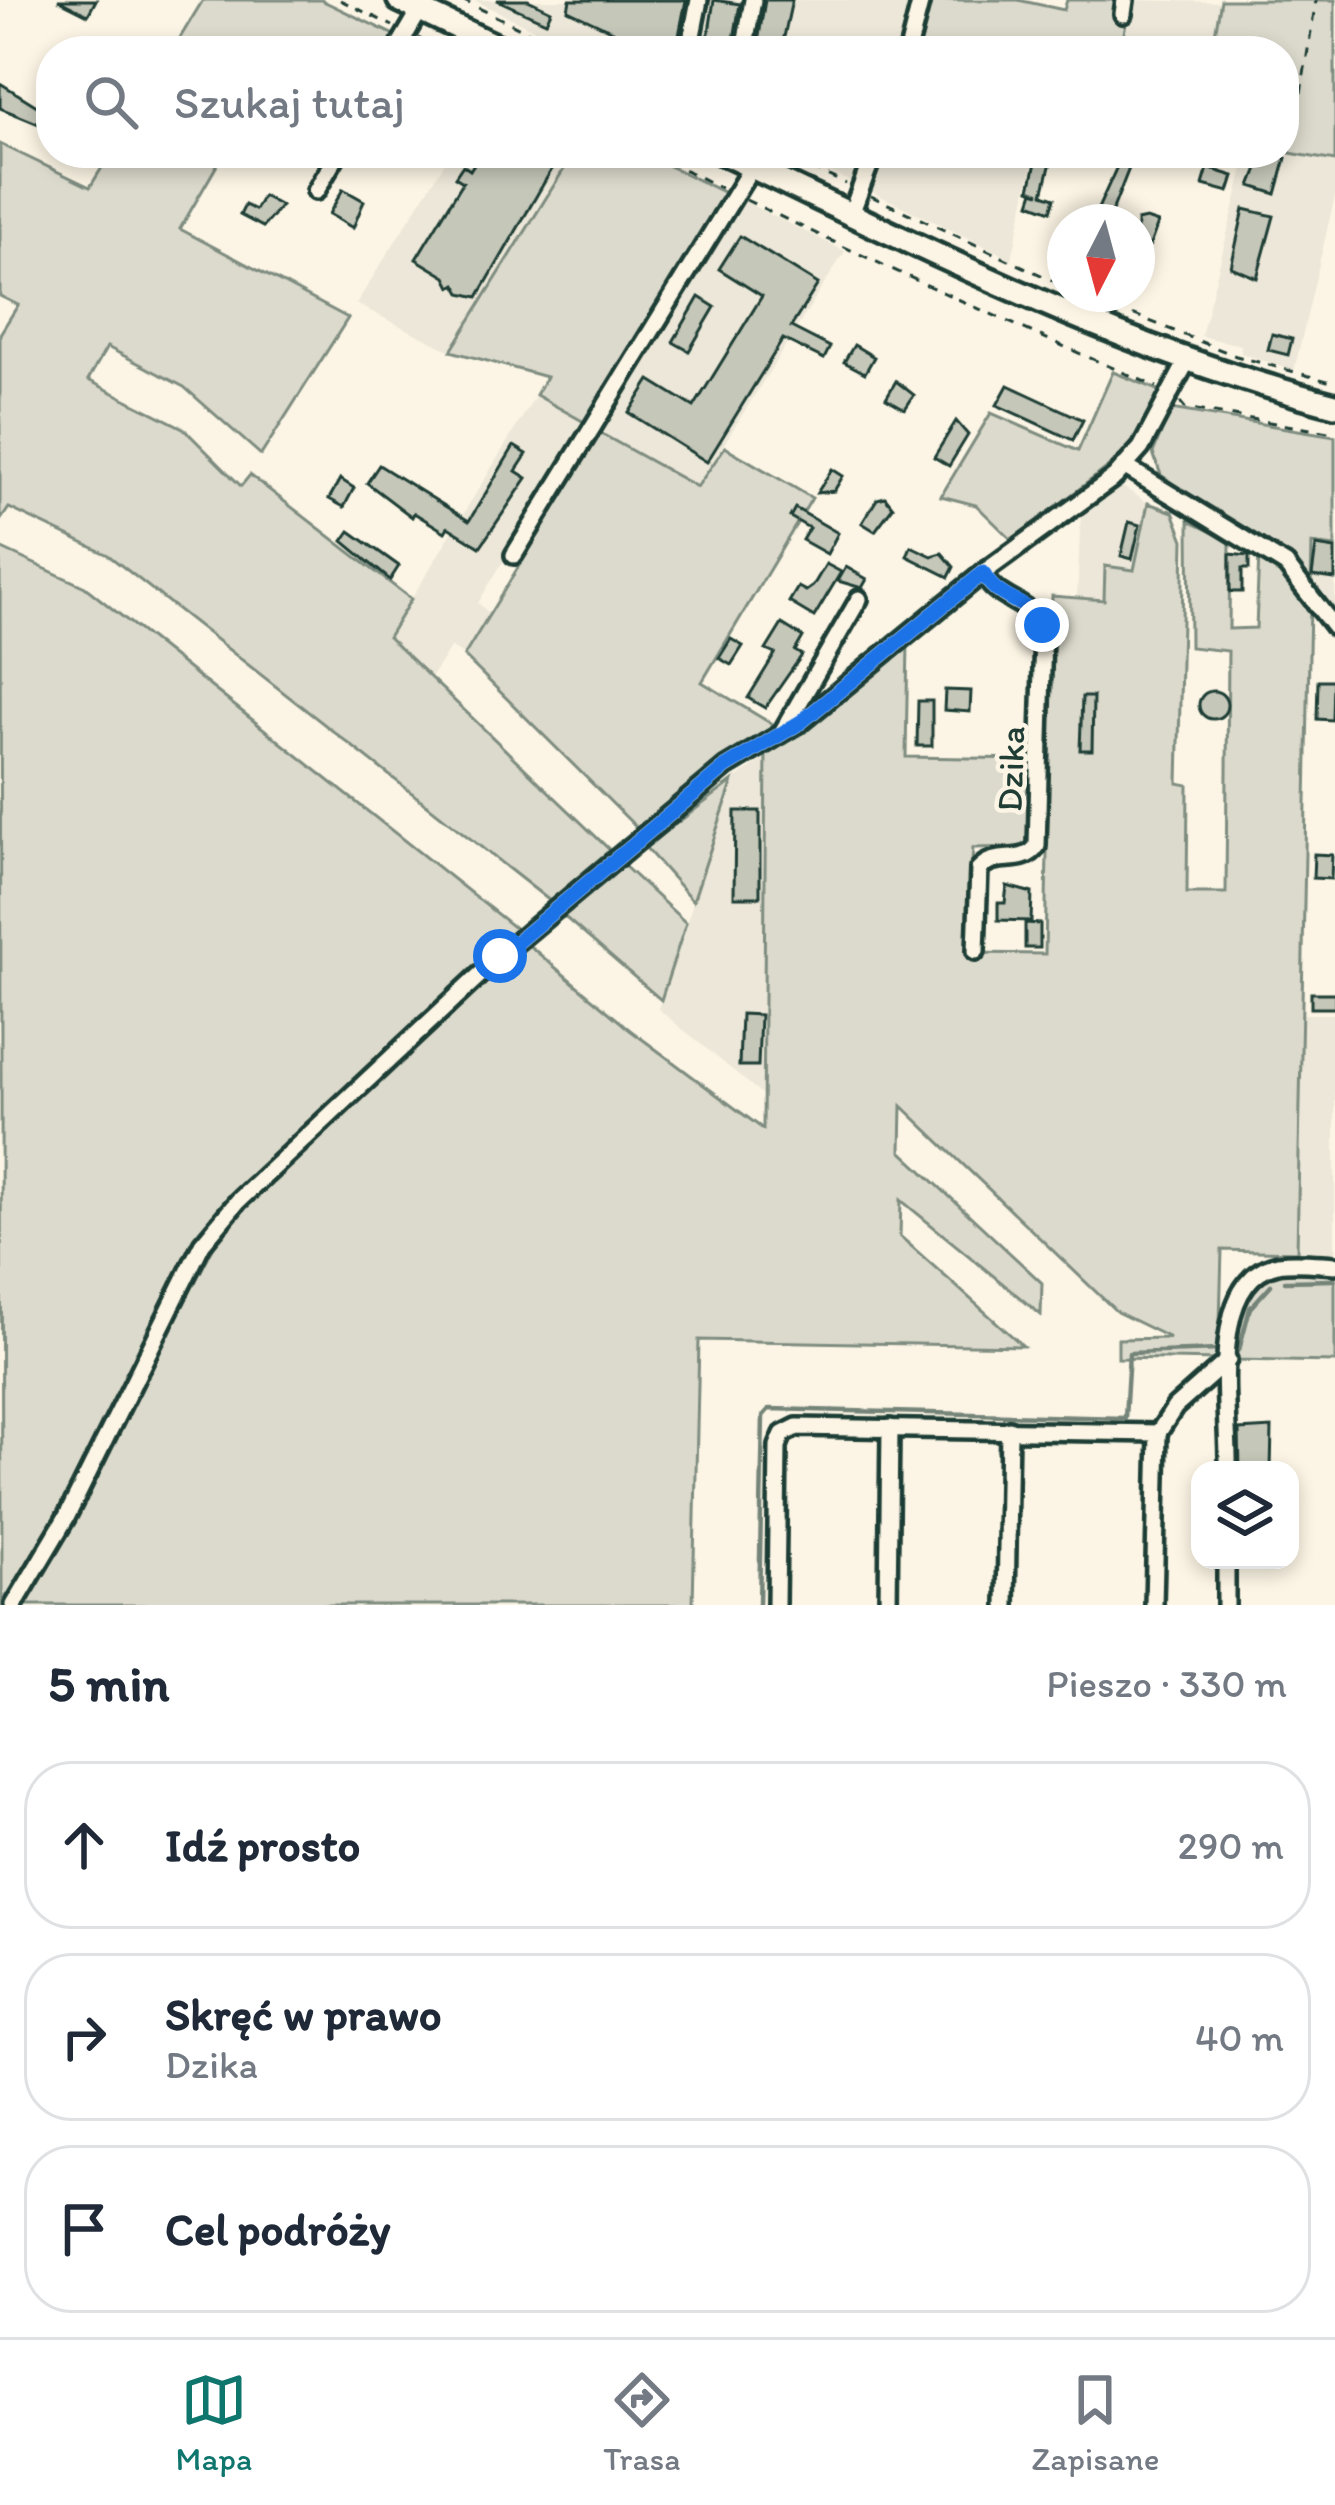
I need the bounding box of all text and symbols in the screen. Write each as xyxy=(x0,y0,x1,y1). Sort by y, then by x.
search box xyxy=(36,36,1299,168)
icon: search xyxy=(78,69,144,135)
text: Szukaj tutaj xyxy=(174,75,405,129)
north arrow xyxy=(1047,204,1155,312)
route end xyxy=(1015,598,1069,652)
street label: Dzika xyxy=(988,725,1033,813)
route start xyxy=(473,929,527,983)
map controls xyxy=(1191,1461,1299,1569)
button: layers xyxy=(1191,1461,1299,1569)
text: 5 min xyxy=(48,1653,169,1714)
text: Pieszo · 330 m xyxy=(1046,1660,1287,1707)
icon: ahead xyxy=(51,1812,117,1878)
text: Idź prosto xyxy=(165,1818,360,1872)
text: 290 m xyxy=(1177,1822,1284,1869)
text: Skręć w prawo xyxy=(165,1987,442,2041)
icon: right xyxy=(51,2004,117,2070)
text: 40 m xyxy=(1195,2014,1284,2061)
text: Dzika xyxy=(165,2041,258,2088)
icon: arrive xyxy=(51,2196,117,2262)
text: Cel podróży xyxy=(165,2202,390,2256)
tab: Mapa xyxy=(175,2367,252,2478)
tab: Trasa xyxy=(603,2367,681,2478)
tab: Zapisane xyxy=(1031,2367,1160,2478)

